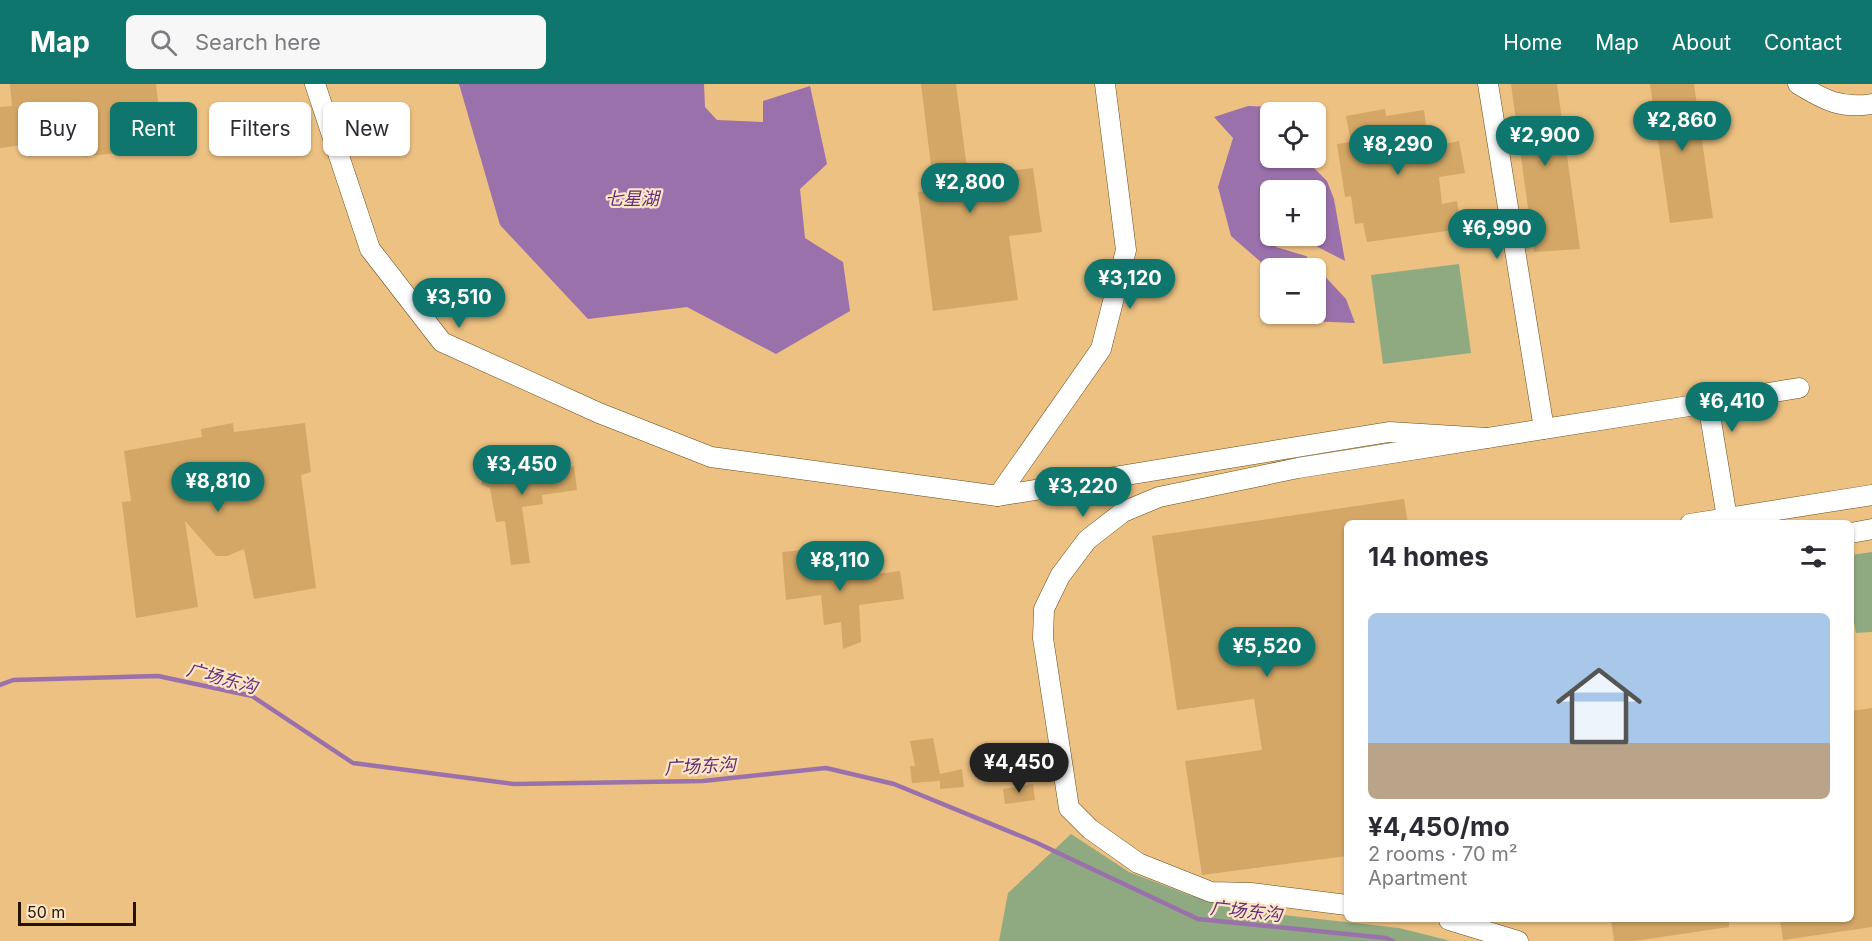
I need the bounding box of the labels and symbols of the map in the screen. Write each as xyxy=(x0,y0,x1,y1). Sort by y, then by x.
pin: ¥2,860 xyxy=(1633,101,1731,152)
pin: ¥2,900 xyxy=(1496,116,1594,167)
pin: ¥8,290 xyxy=(1349,125,1447,176)
pin: ¥2,800 xyxy=(921,163,1019,214)
water label: 七星湖 xyxy=(605,188,662,209)
pin: ¥6,990 xyxy=(1448,209,1546,260)
pin: ¥3,120 xyxy=(1081,259,1179,310)
pin: ¥3,510 xyxy=(410,278,508,329)
pin: ¥6,410 xyxy=(1683,382,1781,433)
pin: ¥3,450 xyxy=(473,445,571,496)
pin: ¥8,810 xyxy=(169,462,267,513)
pin: ¥3,220 xyxy=(1034,467,1132,518)
pin: ¥8,110 xyxy=(791,541,889,592)
pin: ¥5,520 xyxy=(1218,627,1316,678)
water label: 广场东沟 xyxy=(185,659,261,698)
pin: ¥4,450 xyxy=(970,743,1068,794)
water label: 广场东沟 xyxy=(663,754,738,778)
water label: 广场东沟 xyxy=(1209,897,1285,925)
scale bar xyxy=(18,899,136,926)

